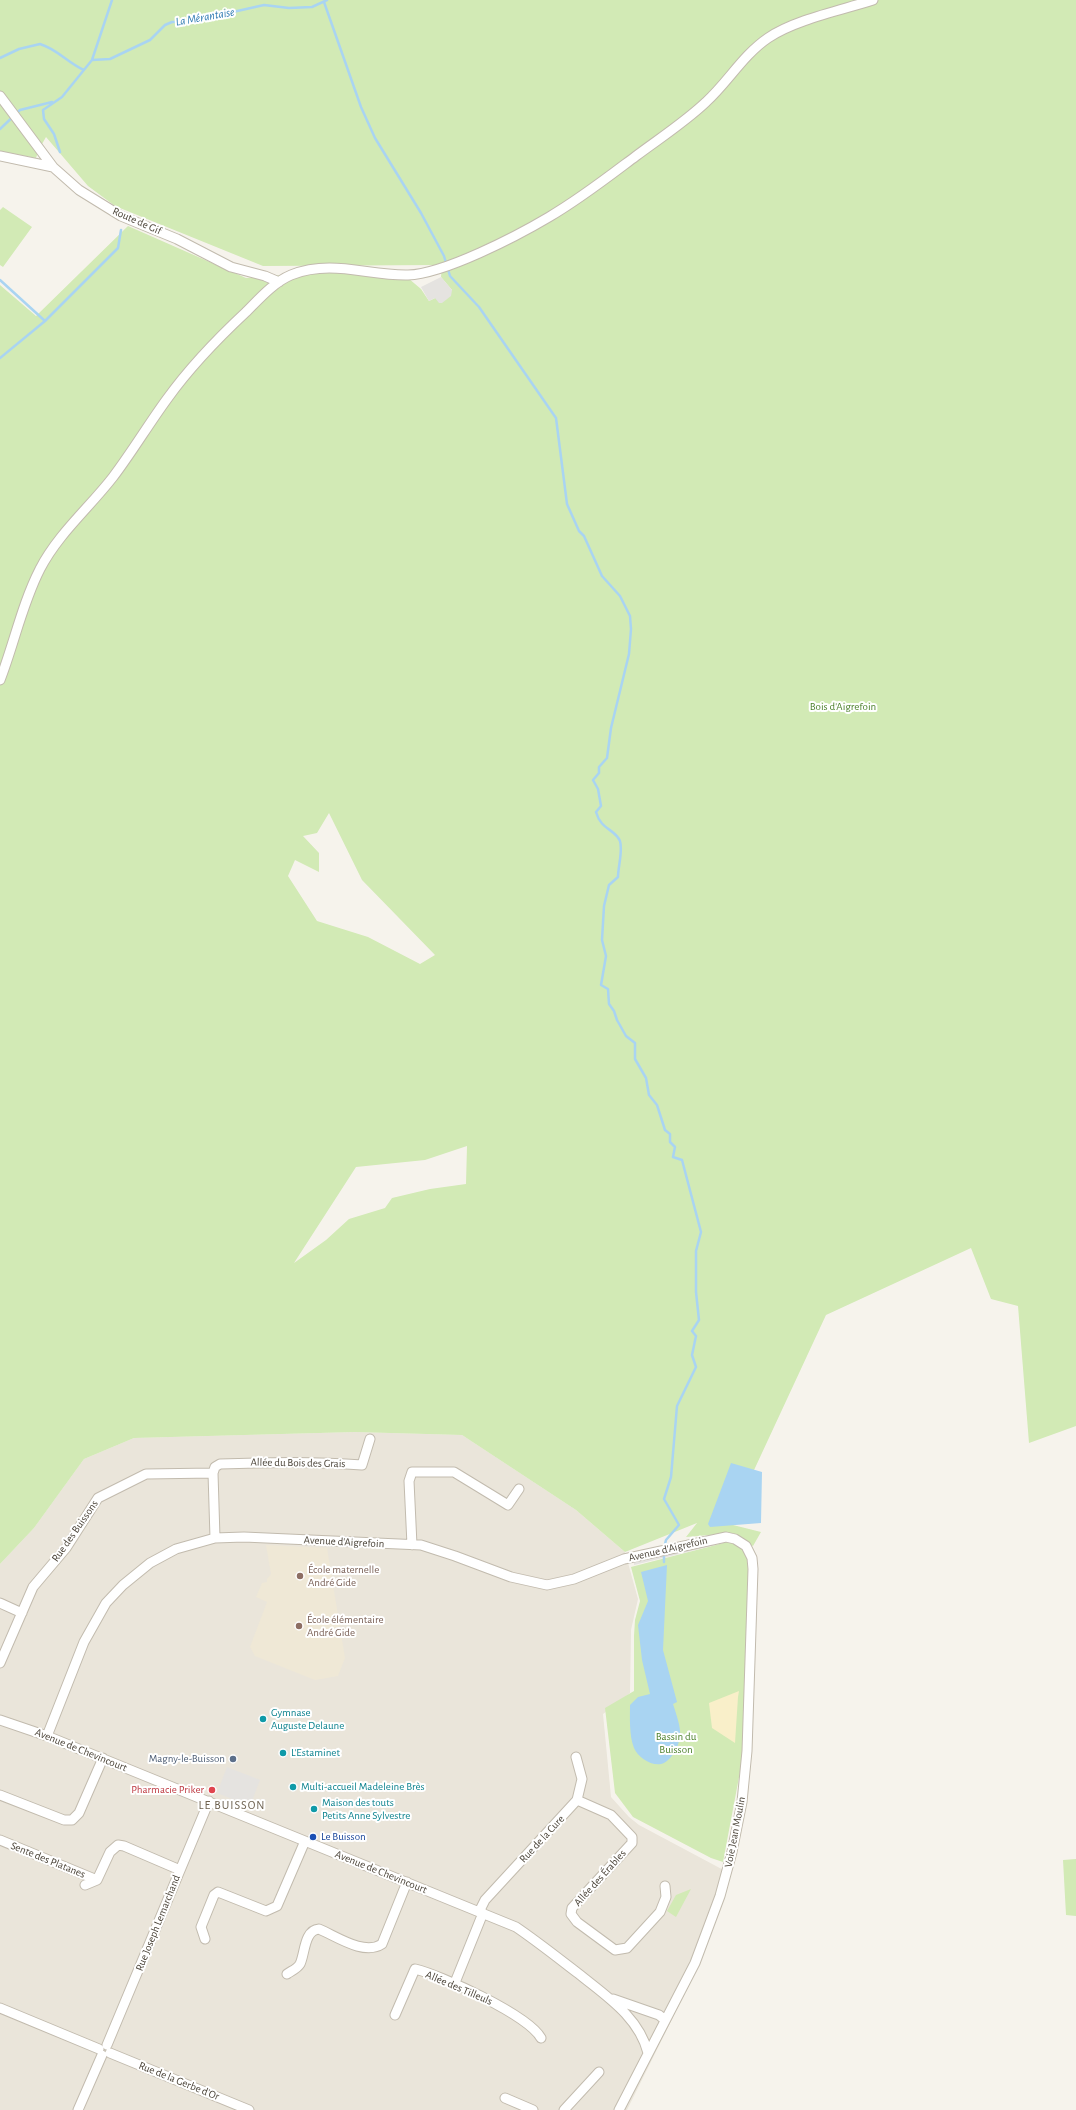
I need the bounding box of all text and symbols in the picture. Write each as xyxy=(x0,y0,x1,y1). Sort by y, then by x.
water label: La Mérantaise xyxy=(174,5,236,29)
street label: Route de Gif xyxy=(110,204,164,238)
park label: Bois d'Aigrefoin xyxy=(810,700,876,714)
street label: Allée du Bois des Grais xyxy=(250,1456,346,1470)
street label: Rue des Buissons xyxy=(49,1498,101,1564)
street label: Avenue d'Aigrefoin xyxy=(303,1533,385,1551)
street label: Avenue d'Aigrefoin xyxy=(627,1534,709,1564)
place label: École maternelle André Gide xyxy=(308,1563,379,1589)
marker: École maternelle André Gide xyxy=(295,1571,305,1581)
place label: École élémentaire André Gide xyxy=(307,1613,384,1639)
marker: École élémentaire André Gide xyxy=(294,1621,304,1631)
place label: Gymnase Auguste Delaune xyxy=(271,1706,344,1732)
marker: Gymnase Auguste Delaune xyxy=(258,1714,268,1724)
street label: Avenue de Chevincourt xyxy=(33,1725,129,1775)
park label: Bassin du Buisson xyxy=(656,1730,696,1756)
place label: L'Estaminet xyxy=(291,1746,340,1760)
marker: L'Estaminet xyxy=(278,1748,288,1758)
place label: Magny-le-Buisson xyxy=(149,1752,225,1766)
marker: Magny-le-Buisson xyxy=(228,1754,238,1764)
place label: Multi-accueil Madeleine Brès xyxy=(301,1780,425,1794)
marker: Multi-accueil Madeleine Brès xyxy=(288,1782,298,1792)
place label: Pharmacie Priker xyxy=(131,1783,204,1797)
marker: Pharmacie Priker xyxy=(207,1785,217,1795)
street label: Voie Jean Moulin xyxy=(722,1795,748,1869)
place label: Maison des touts Petits Anne Sylvestre xyxy=(322,1796,410,1822)
district label: LE BUISSON xyxy=(198,1798,266,1812)
marker: Maison des touts Petits Anne Sylvestre xyxy=(309,1804,319,1814)
street label: Rue de la Cure xyxy=(517,1812,567,1866)
place label: Le Buisson xyxy=(321,1830,366,1844)
marker: Le Buisson xyxy=(308,1832,318,1842)
street label: Sente des Platanes xyxy=(9,1839,87,1881)
street label: Avenue de Chevincourt xyxy=(333,1847,429,1897)
street label: Allée des Érables xyxy=(571,1847,629,1909)
street label: Rue Joseph Lemarchand xyxy=(133,1873,183,1973)
street label: Allée des Tilleuls xyxy=(424,1968,494,2008)
street label: Rue de la Gerbe d'Or xyxy=(137,2059,221,2103)

